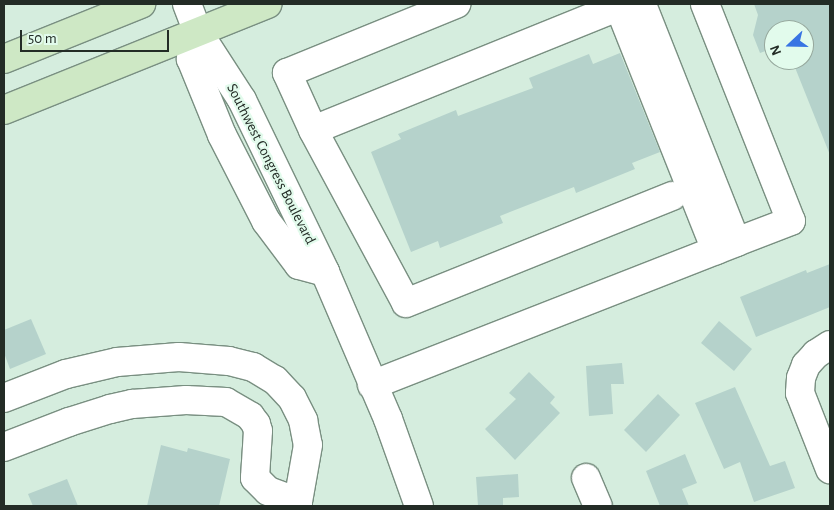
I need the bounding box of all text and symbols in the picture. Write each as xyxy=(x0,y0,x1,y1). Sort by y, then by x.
scale bar xyxy=(22,20,171,52)
north arrow xyxy=(764,20,814,70)
text: 50 m xyxy=(28,31,57,46)
text: N xyxy=(768,43,784,57)
street label: Southwest Congress Boulevard xyxy=(223,81,319,247)

